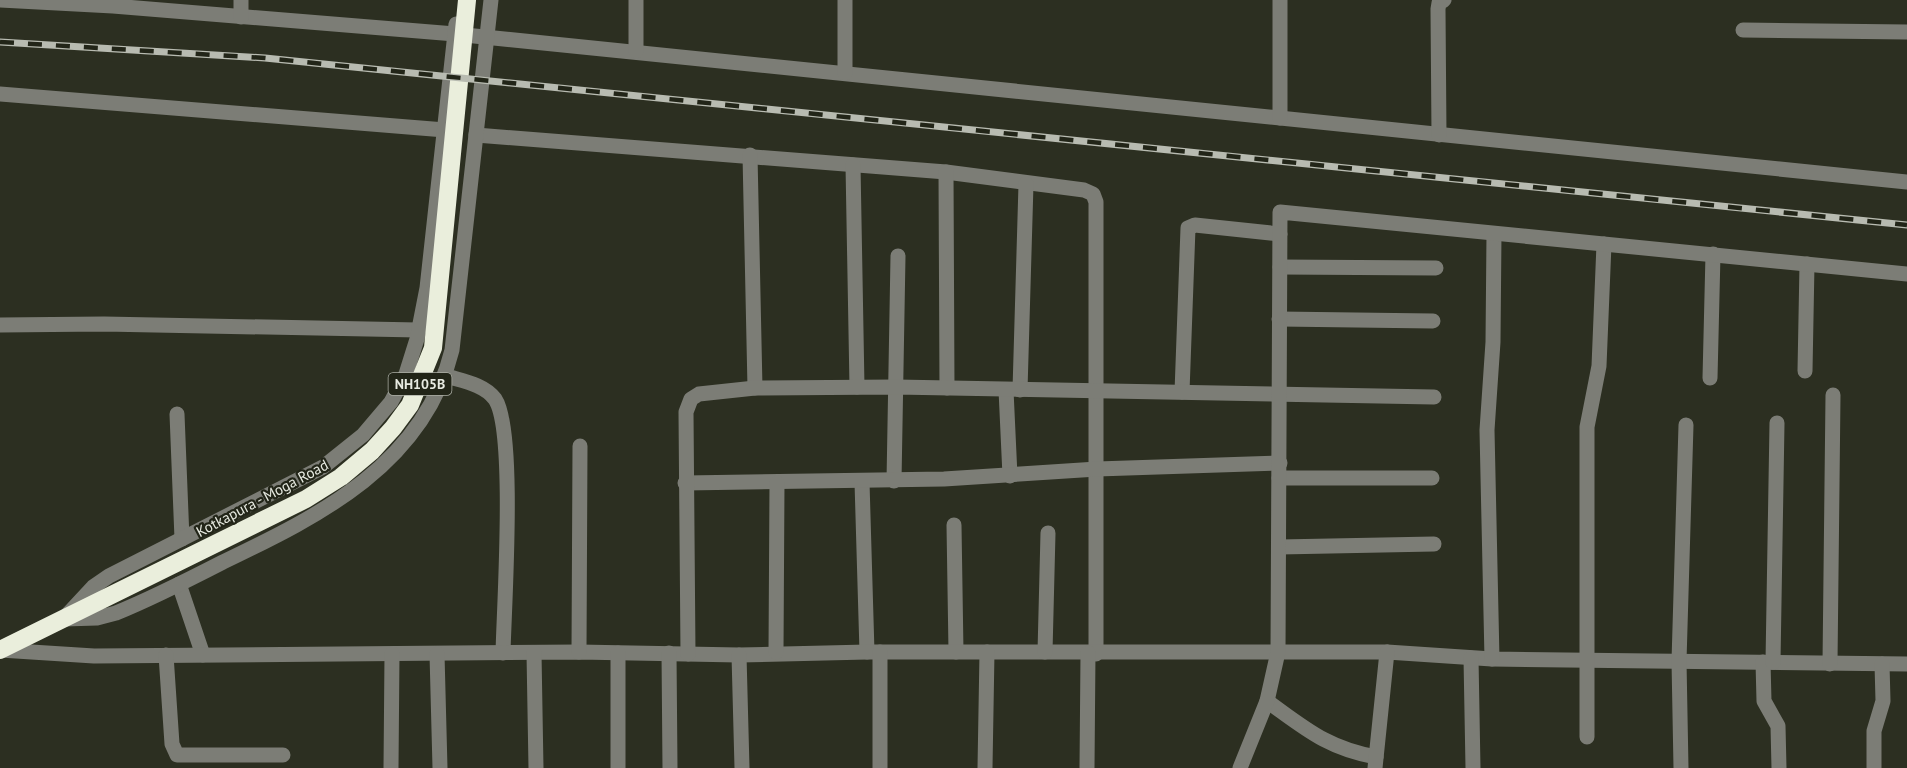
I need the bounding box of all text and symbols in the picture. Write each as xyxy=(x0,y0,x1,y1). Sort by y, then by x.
road number: NH105B xyxy=(388,373,452,395)
street label: Kotkapura - Moga Road xyxy=(193,455,331,541)

